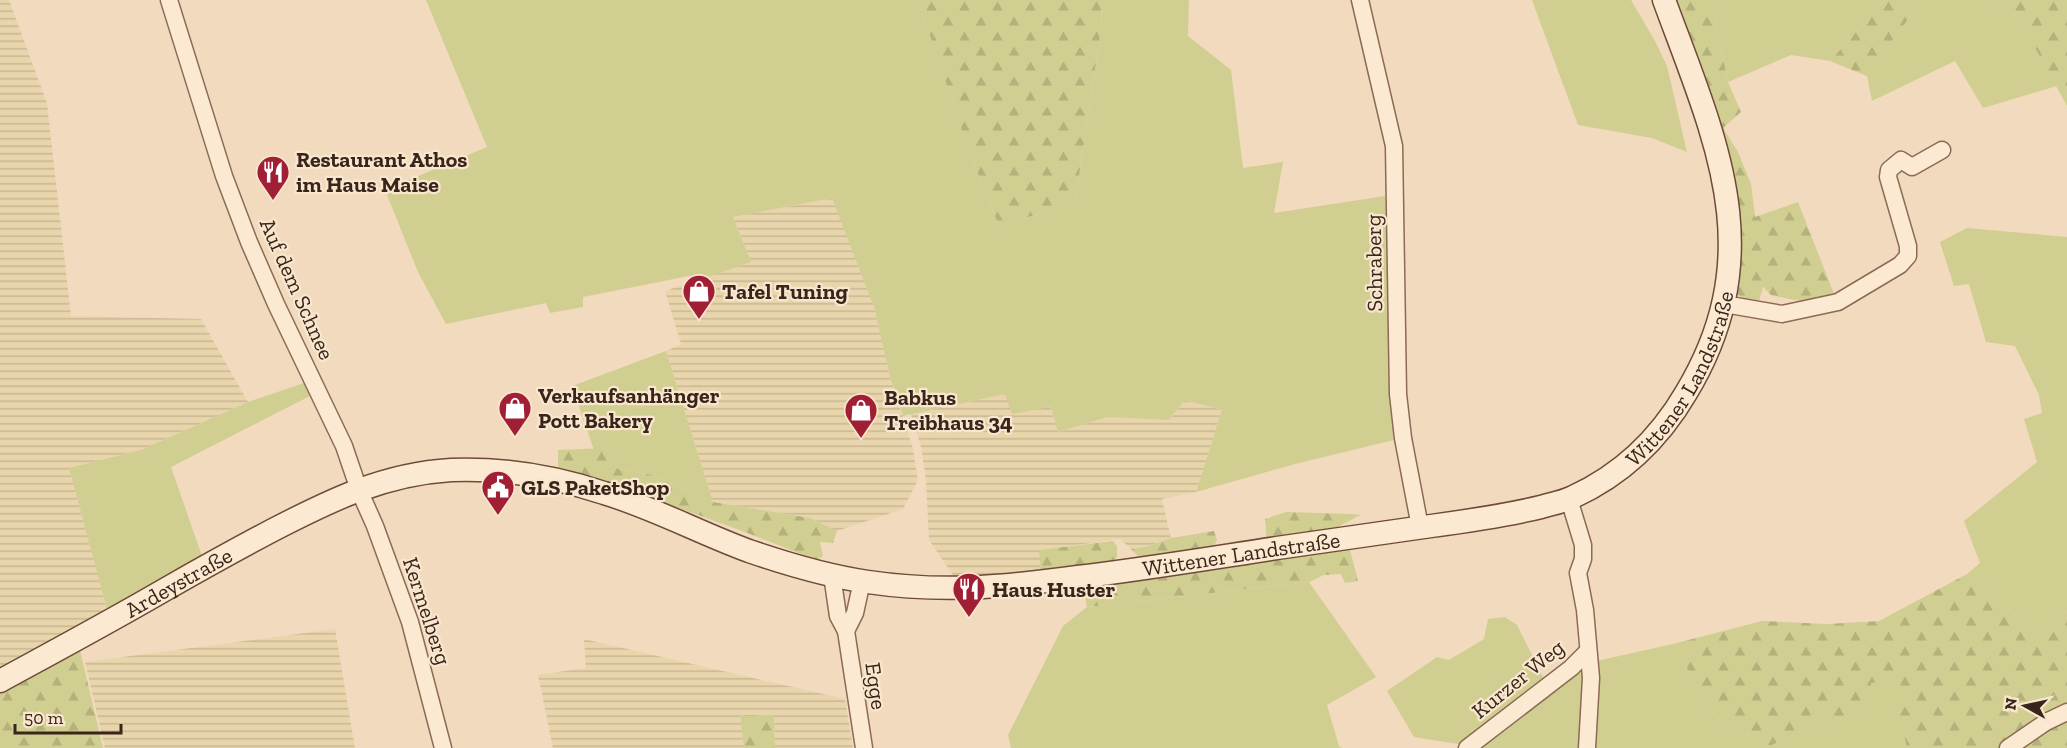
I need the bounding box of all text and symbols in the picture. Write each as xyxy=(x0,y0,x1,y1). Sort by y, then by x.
place label: Restaurant Athos im Haus Maise xyxy=(296,146,467,198)
restaurant icon: Restaurant Athos im Haus Maise xyxy=(255,154,291,201)
street label: Auf dem Schnee xyxy=(254,214,340,364)
street label: Schraberg xyxy=(1360,214,1388,312)
shop icon: Tafel Tuning xyxy=(681,273,717,320)
place label: Tafel Tuning xyxy=(722,278,848,305)
street label: Wittener Landstraße xyxy=(1620,289,1739,472)
place label: Verkaufsanhänger Pott Bakery xyxy=(538,382,720,434)
place label: Babkus Treibhaus 34 xyxy=(884,384,1013,436)
shop icon: Verkaufsanhänger Pott Bakery xyxy=(497,390,533,437)
shop icon: Babkus Treibhaus 34 xyxy=(843,392,879,439)
public building icon: GLS PaketShop xyxy=(480,469,516,516)
place label: GLS PaketShop xyxy=(521,474,670,501)
street label: Wittener Landstraße xyxy=(1141,526,1342,582)
street label: Ardeystraße xyxy=(120,541,237,623)
street label: Kermelberg xyxy=(397,554,457,668)
restaurant icon: Haus Huster xyxy=(951,571,987,618)
place label: Haus Huster xyxy=(992,576,1115,603)
street label: Kurzer Weg xyxy=(1466,634,1570,724)
street label: Egge xyxy=(859,661,893,711)
north arrow xyxy=(1995,676,2055,736)
scale bar xyxy=(15,697,122,735)
text: N xyxy=(2000,697,2021,711)
text: 50 m xyxy=(24,707,64,729)

